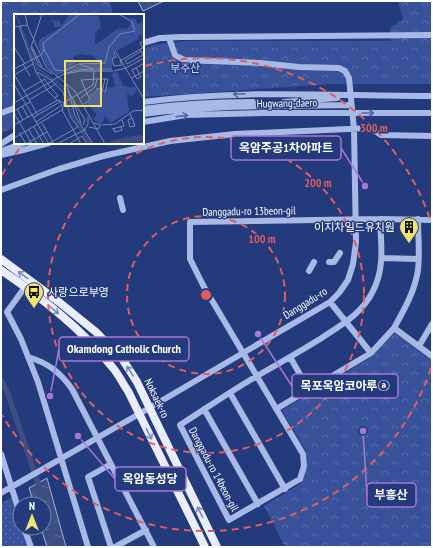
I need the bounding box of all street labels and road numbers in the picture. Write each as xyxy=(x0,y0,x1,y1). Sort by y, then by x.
street label: Hugwang-daero xyxy=(257,95,318,111)
street label: Danggadu-ro 13beon-gil xyxy=(202,203,296,219)
street label: Danggadu-ro xyxy=(280,284,330,322)
street label: Noksaek-ro xyxy=(141,376,173,420)
street label: Danggadu-ro 14beon-gil xyxy=(186,424,242,514)

